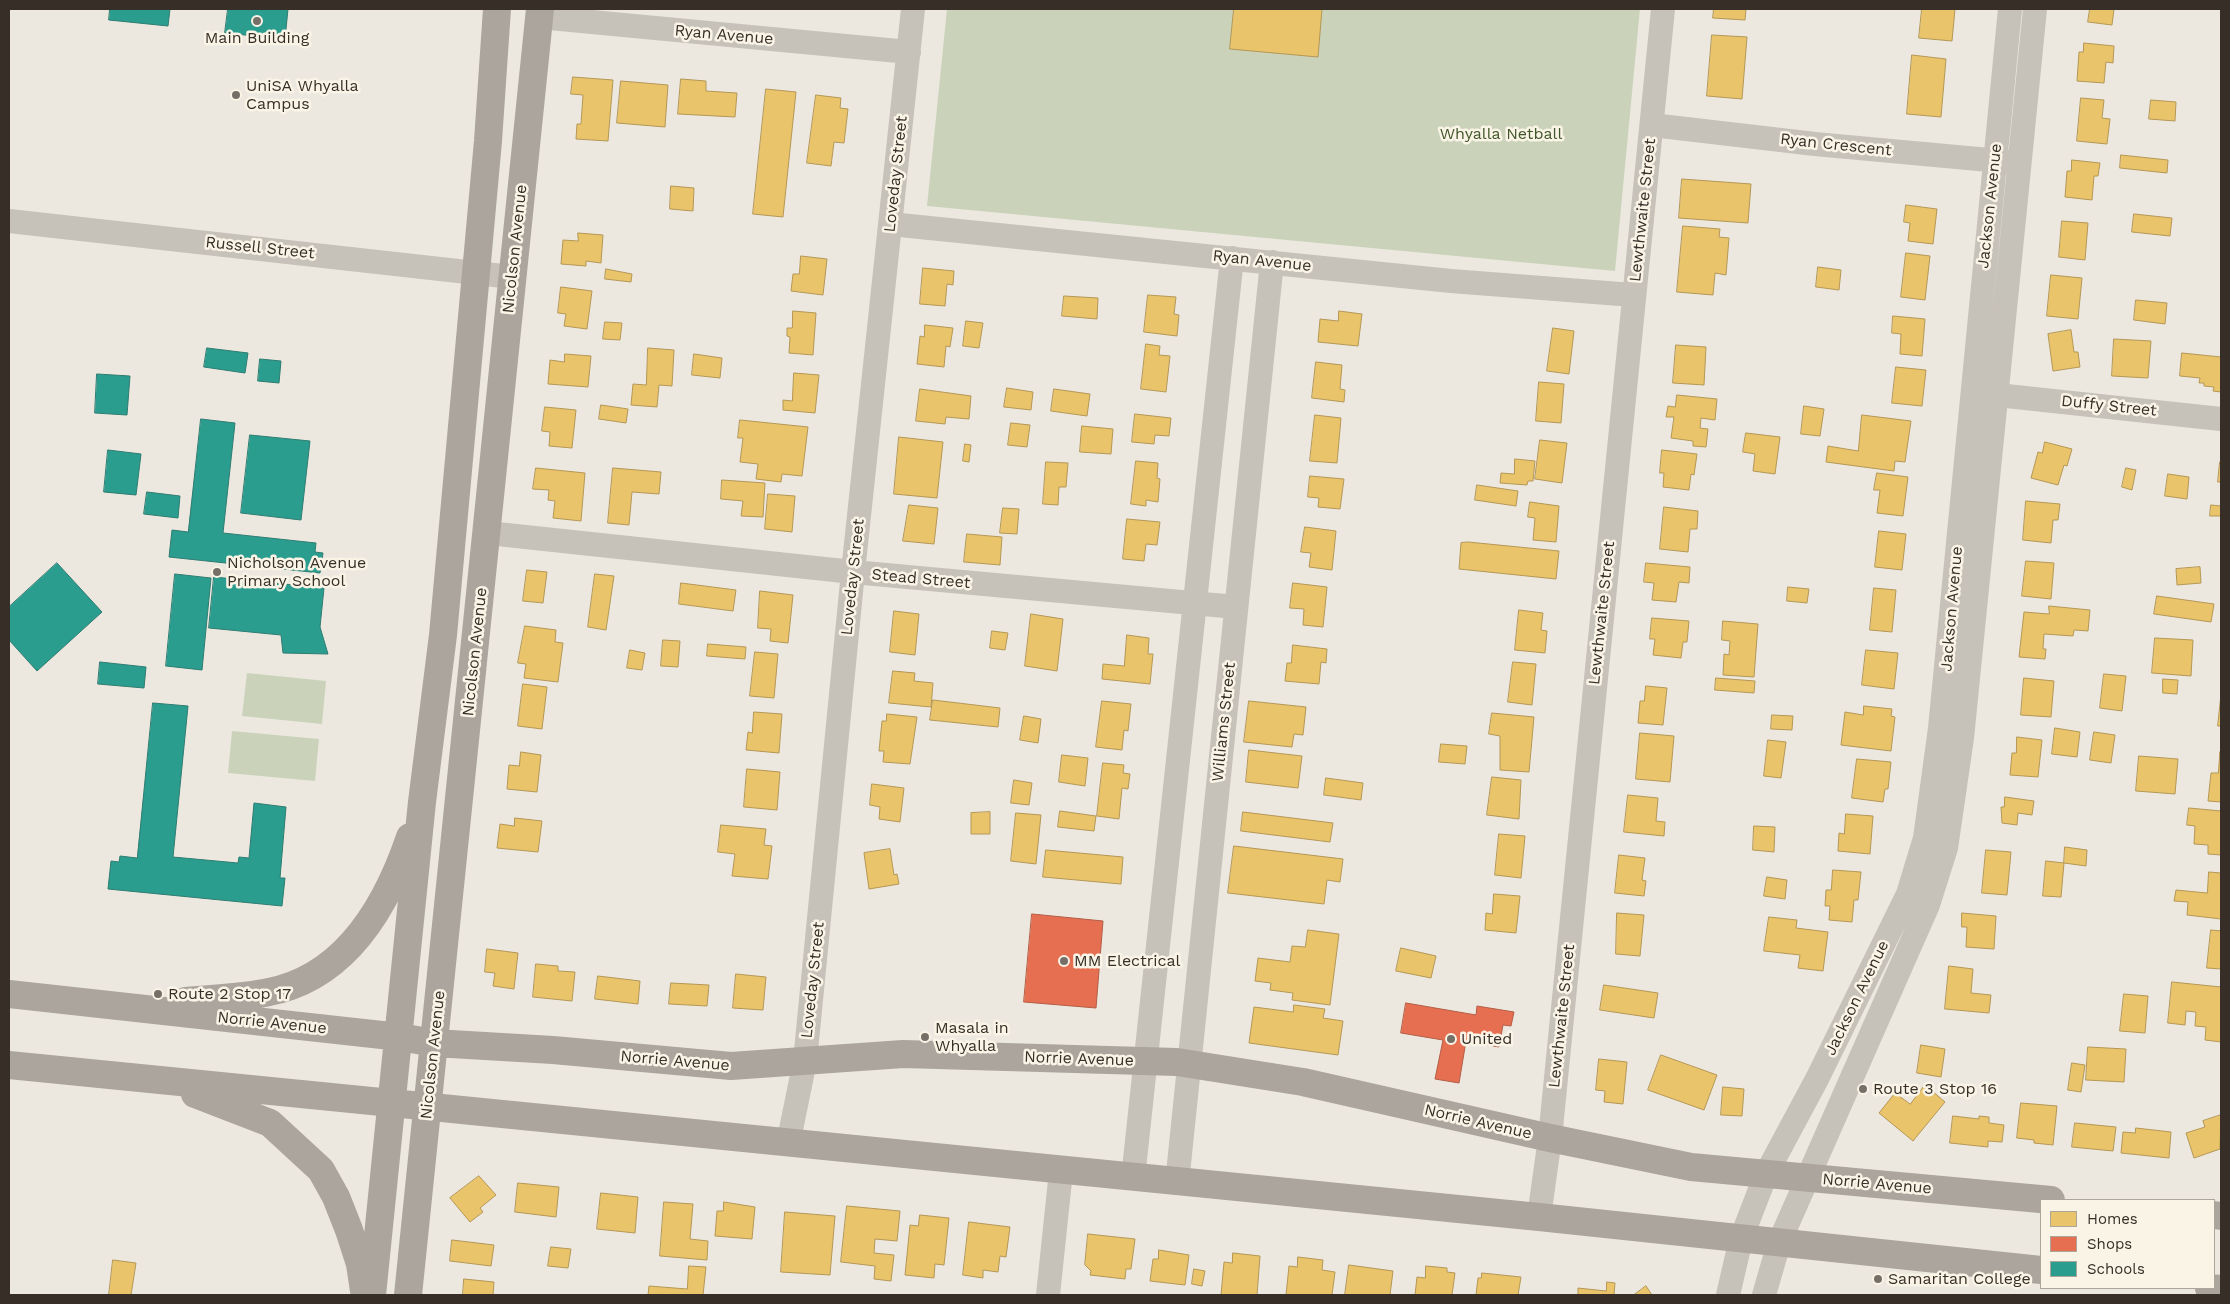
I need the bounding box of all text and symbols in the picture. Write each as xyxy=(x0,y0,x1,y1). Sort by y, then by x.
marker: Main Building xyxy=(251,15,263,27)
street label: Ryan Avenue xyxy=(674,21,774,49)
place label: Main Building xyxy=(205,28,309,48)
place label: UniSA Whyalla Campus xyxy=(246,76,359,114)
marker: UniSA Whyalla Campus xyxy=(230,89,242,101)
street label: Loveday Street xyxy=(880,115,912,233)
park label: Whyalla Netball xyxy=(1440,124,1562,144)
street label: Ryan Crescent xyxy=(1779,130,1893,160)
street label: Lewthwaite Street xyxy=(1626,137,1660,283)
street label: Jackson Avenue xyxy=(1974,143,2006,269)
street label: Nicolson Avenue xyxy=(499,184,531,314)
street label: Russell Street xyxy=(204,233,316,263)
street label: Ryan Avenue xyxy=(1212,246,1312,276)
street label: Duffy Street xyxy=(2060,391,2158,421)
street label: Loveday Street xyxy=(837,518,869,636)
street label: Lewthwaite Street xyxy=(1585,540,1619,686)
street label: Jackson Avenue xyxy=(1937,546,1967,672)
place label: Nicholson Avenue Primary School xyxy=(227,553,366,591)
street label: Stead Street xyxy=(871,565,971,593)
marker: Nicholson Avenue Primary School xyxy=(211,566,223,578)
street label: Nicolson Avenue xyxy=(459,587,491,717)
street label: Williams Street xyxy=(1208,661,1240,783)
street label: Loveday Street xyxy=(797,921,829,1039)
street label: Jackson Avenue xyxy=(1821,937,1893,1059)
street label: Lewthwaite Street xyxy=(1545,943,1579,1089)
place label: MM Electrical xyxy=(1074,951,1180,971)
marker: MM Electrical xyxy=(1058,955,1070,967)
place label: Route 2 Stop 17 xyxy=(168,984,291,1004)
marker: Route 2 Stop 17 xyxy=(152,988,164,1000)
street label: Nicolson Avenue xyxy=(417,990,449,1120)
street label: Norrie Avenue xyxy=(216,1008,328,1038)
place label: Masala in Whyalla xyxy=(935,1018,1009,1056)
place label: United xyxy=(1461,1029,1512,1049)
marker: Masala in Whyalla xyxy=(919,1031,931,1043)
marker: United xyxy=(1445,1033,1457,1045)
street label: Norrie Avenue xyxy=(619,1047,731,1075)
street label: Norrie Avenue xyxy=(1024,1047,1134,1071)
place label: Route 3 Stop 16 xyxy=(1873,1079,1997,1099)
marker: Route 3 Stop 16 xyxy=(1857,1083,1869,1095)
street label: Norrie Avenue xyxy=(1422,1100,1534,1144)
street label: Norrie Avenue xyxy=(1821,1170,1933,1198)
legend xyxy=(2040,1199,2215,1289)
text: Homes xyxy=(2087,1210,2138,1228)
text: Shops xyxy=(2087,1235,2132,1253)
text: Schools xyxy=(2087,1260,2145,1278)
place label: Samaritan College xyxy=(1888,1269,2031,1289)
marker: Samaritan College xyxy=(1872,1273,1884,1285)

